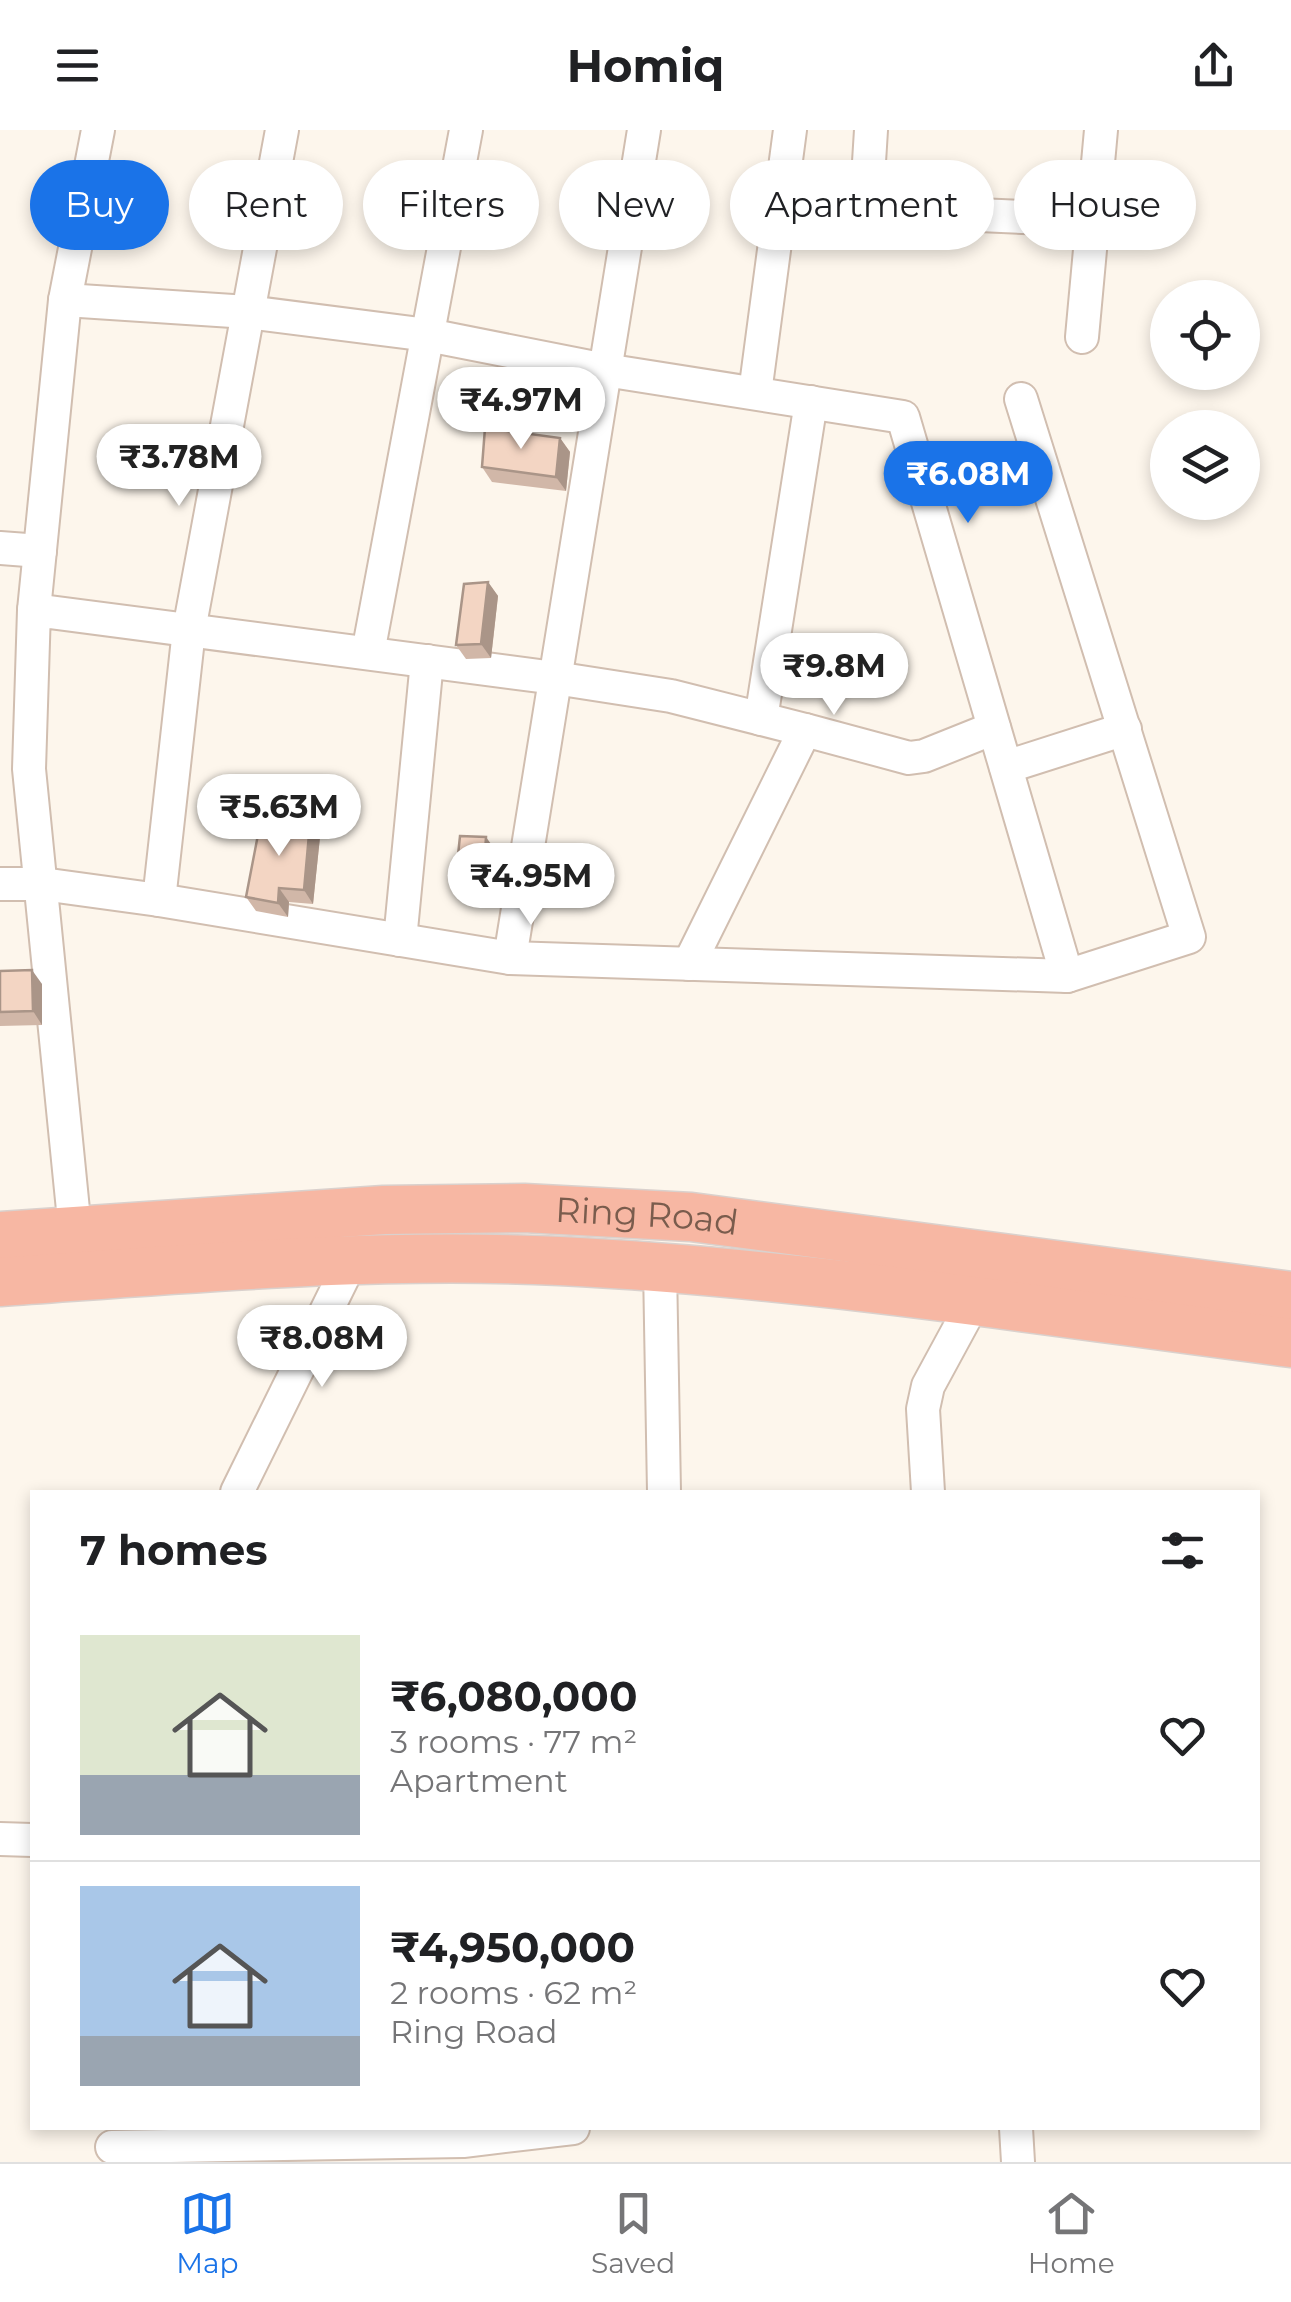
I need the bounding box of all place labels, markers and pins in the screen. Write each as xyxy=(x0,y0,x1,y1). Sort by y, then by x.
pin: ₹4.97M xyxy=(440,367,602,452)
pin: ₹3.78M xyxy=(98,424,260,509)
pin: ₹6.08M xyxy=(887,441,1049,526)
pin: ₹9.8M xyxy=(764,633,904,718)
pin: ₹5.63M xyxy=(198,774,360,859)
pin: ₹4.95M xyxy=(450,843,612,928)
pin: ₹8.08M xyxy=(241,1305,403,1390)

